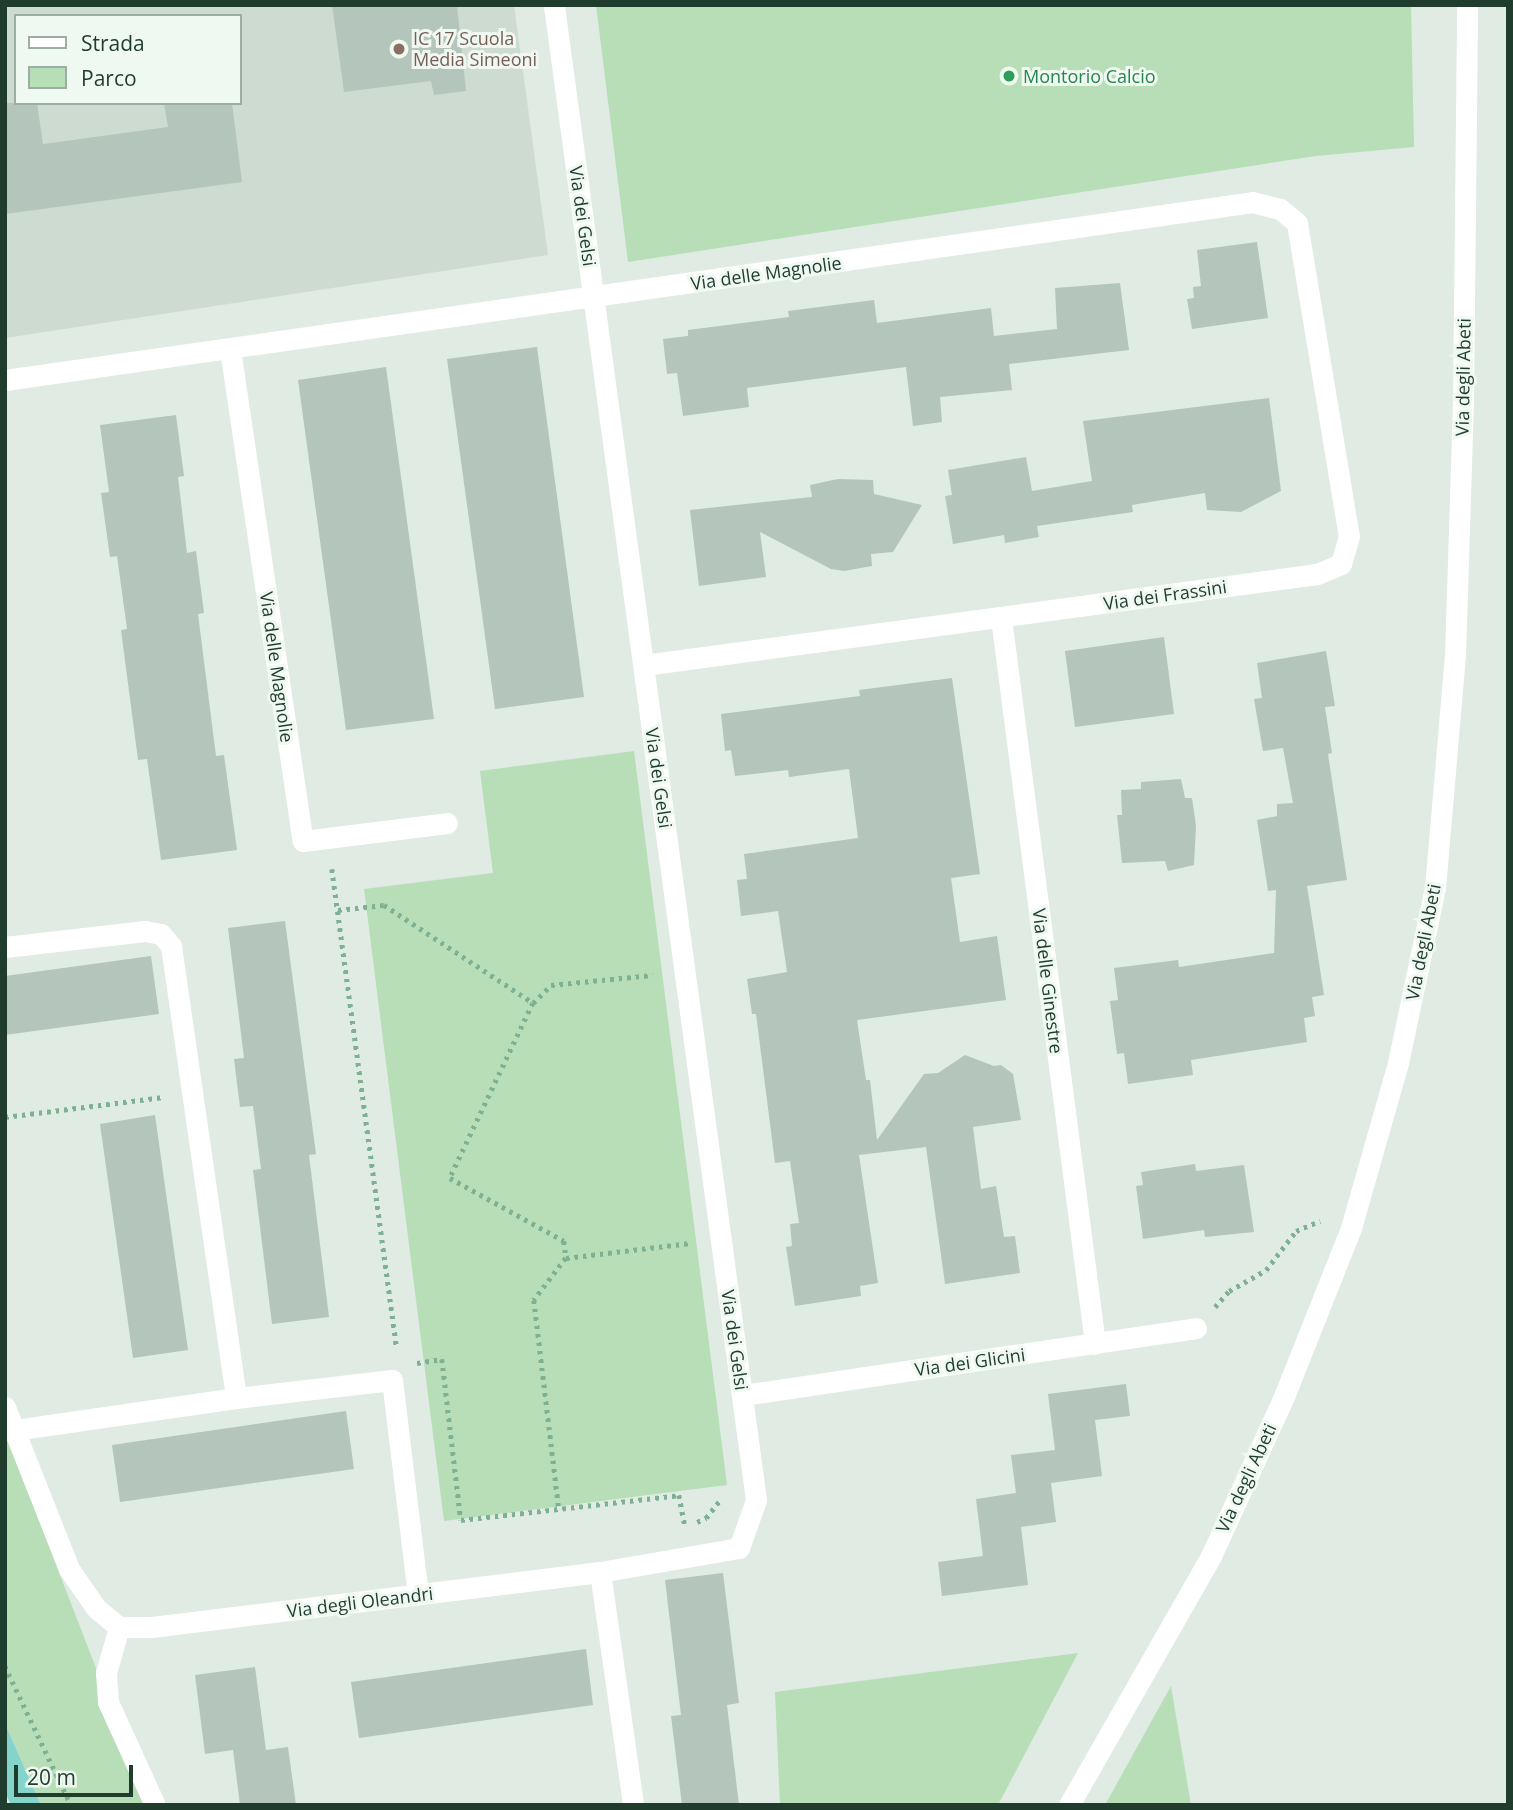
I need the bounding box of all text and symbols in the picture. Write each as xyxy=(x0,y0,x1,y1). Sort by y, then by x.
legend xyxy=(14,14,242,105)
place label: IC 17 Scuola Media Simeoni xyxy=(413,28,537,70)
text: Strada xyxy=(81,29,145,57)
marker: IC 17 Scuola Media Simeoni xyxy=(391,41,407,57)
text: Parco xyxy=(81,64,137,92)
place label: Montorio Calcio xyxy=(1023,65,1156,87)
marker: Montorio Calcio xyxy=(1001,68,1017,84)
street label: Via dei Gelsi xyxy=(565,164,601,268)
street label: Via delle Magnolie xyxy=(689,252,843,294)
street label: Via degli Abeti xyxy=(1451,318,1475,436)
street label: Via dei Frassini xyxy=(1102,576,1228,614)
street label: Via delle Magnolie xyxy=(256,590,298,744)
street label: Via dei Gelsi xyxy=(641,726,677,830)
street label: Via degli Abeti xyxy=(1401,882,1445,1002)
street label: Via delle Ginestre xyxy=(1028,907,1068,1055)
street label: Via dei Gelsi xyxy=(717,1288,753,1392)
street label: Via dei Glicini xyxy=(913,1344,1027,1380)
street label: Via degli Abeti xyxy=(1211,1420,1281,1536)
street label: Via degli Oleandri xyxy=(286,1582,434,1622)
scale bar xyxy=(18,1750,136,1794)
text: 20 m xyxy=(27,1763,76,1791)

